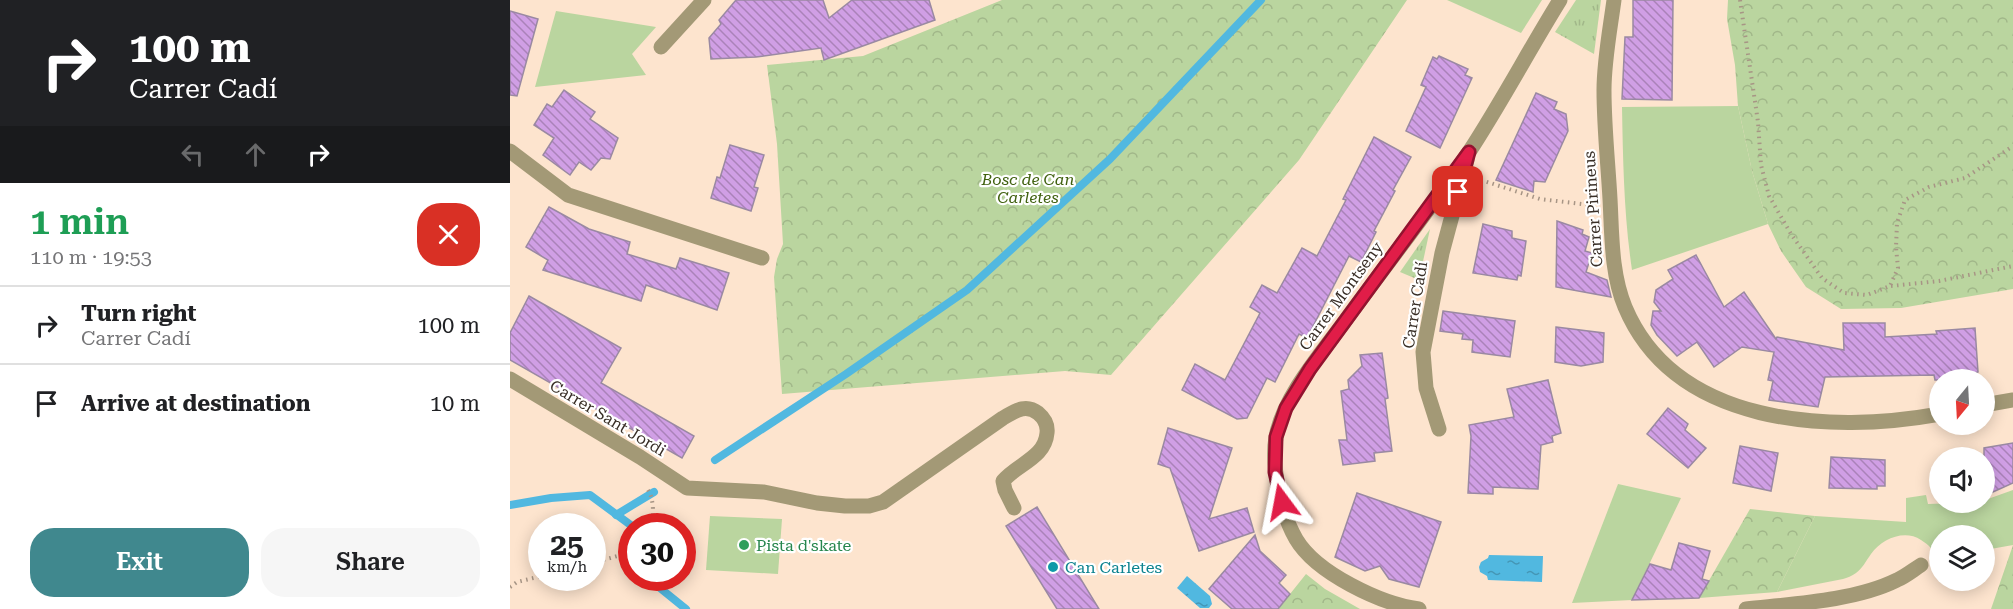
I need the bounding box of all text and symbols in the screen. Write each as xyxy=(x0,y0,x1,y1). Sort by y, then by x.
text: 100 m xyxy=(129,23,251,72)
icon: right xyxy=(30,24,108,102)
text: Carrer Cadí xyxy=(129,73,277,105)
icon: left xyxy=(176,138,209,171)
icon: ahead xyxy=(239,138,272,171)
icon: right xyxy=(302,138,335,171)
street label: Carrer Pirineus xyxy=(1579,150,1607,268)
pin xyxy=(1432,166,1483,217)
park label: Bosc de Can Carletes xyxy=(981,170,1074,207)
icon: arrive xyxy=(1441,175,1474,208)
text: 1 min xyxy=(30,201,129,243)
button: close xyxy=(417,203,480,266)
street label: Carrer Montseny xyxy=(1295,238,1387,354)
text: 110 m · 19:53 xyxy=(30,245,152,269)
street label: Carrer Cadí xyxy=(1399,260,1431,350)
text: Turn right xyxy=(81,301,196,326)
icon: right xyxy=(30,309,63,342)
text: 100 m xyxy=(417,313,480,338)
text: Carrer Cadí xyxy=(81,326,191,350)
north arrow xyxy=(1929,369,1995,435)
map controls xyxy=(1929,369,1995,591)
street label: Carrer Sant Jordi xyxy=(547,376,669,460)
icon: arrive xyxy=(30,387,63,420)
text: Arrive at destination xyxy=(81,391,310,416)
text: 10 m xyxy=(430,391,480,416)
button: sound xyxy=(1929,447,1995,513)
position arrow xyxy=(1250,470,1314,534)
speed limit sign: 30 xyxy=(618,513,696,591)
button: layers xyxy=(1929,525,1995,591)
text: 25 xyxy=(550,527,584,562)
button: Exit xyxy=(30,528,249,597)
button: Share xyxy=(261,528,480,597)
place label: Pista d'skate xyxy=(756,536,852,555)
marker: Pista d'skate xyxy=(737,538,751,552)
text: km/h xyxy=(547,558,587,576)
place label: Can Carletes xyxy=(1065,558,1163,577)
marker: Can Carletes xyxy=(1046,560,1060,574)

